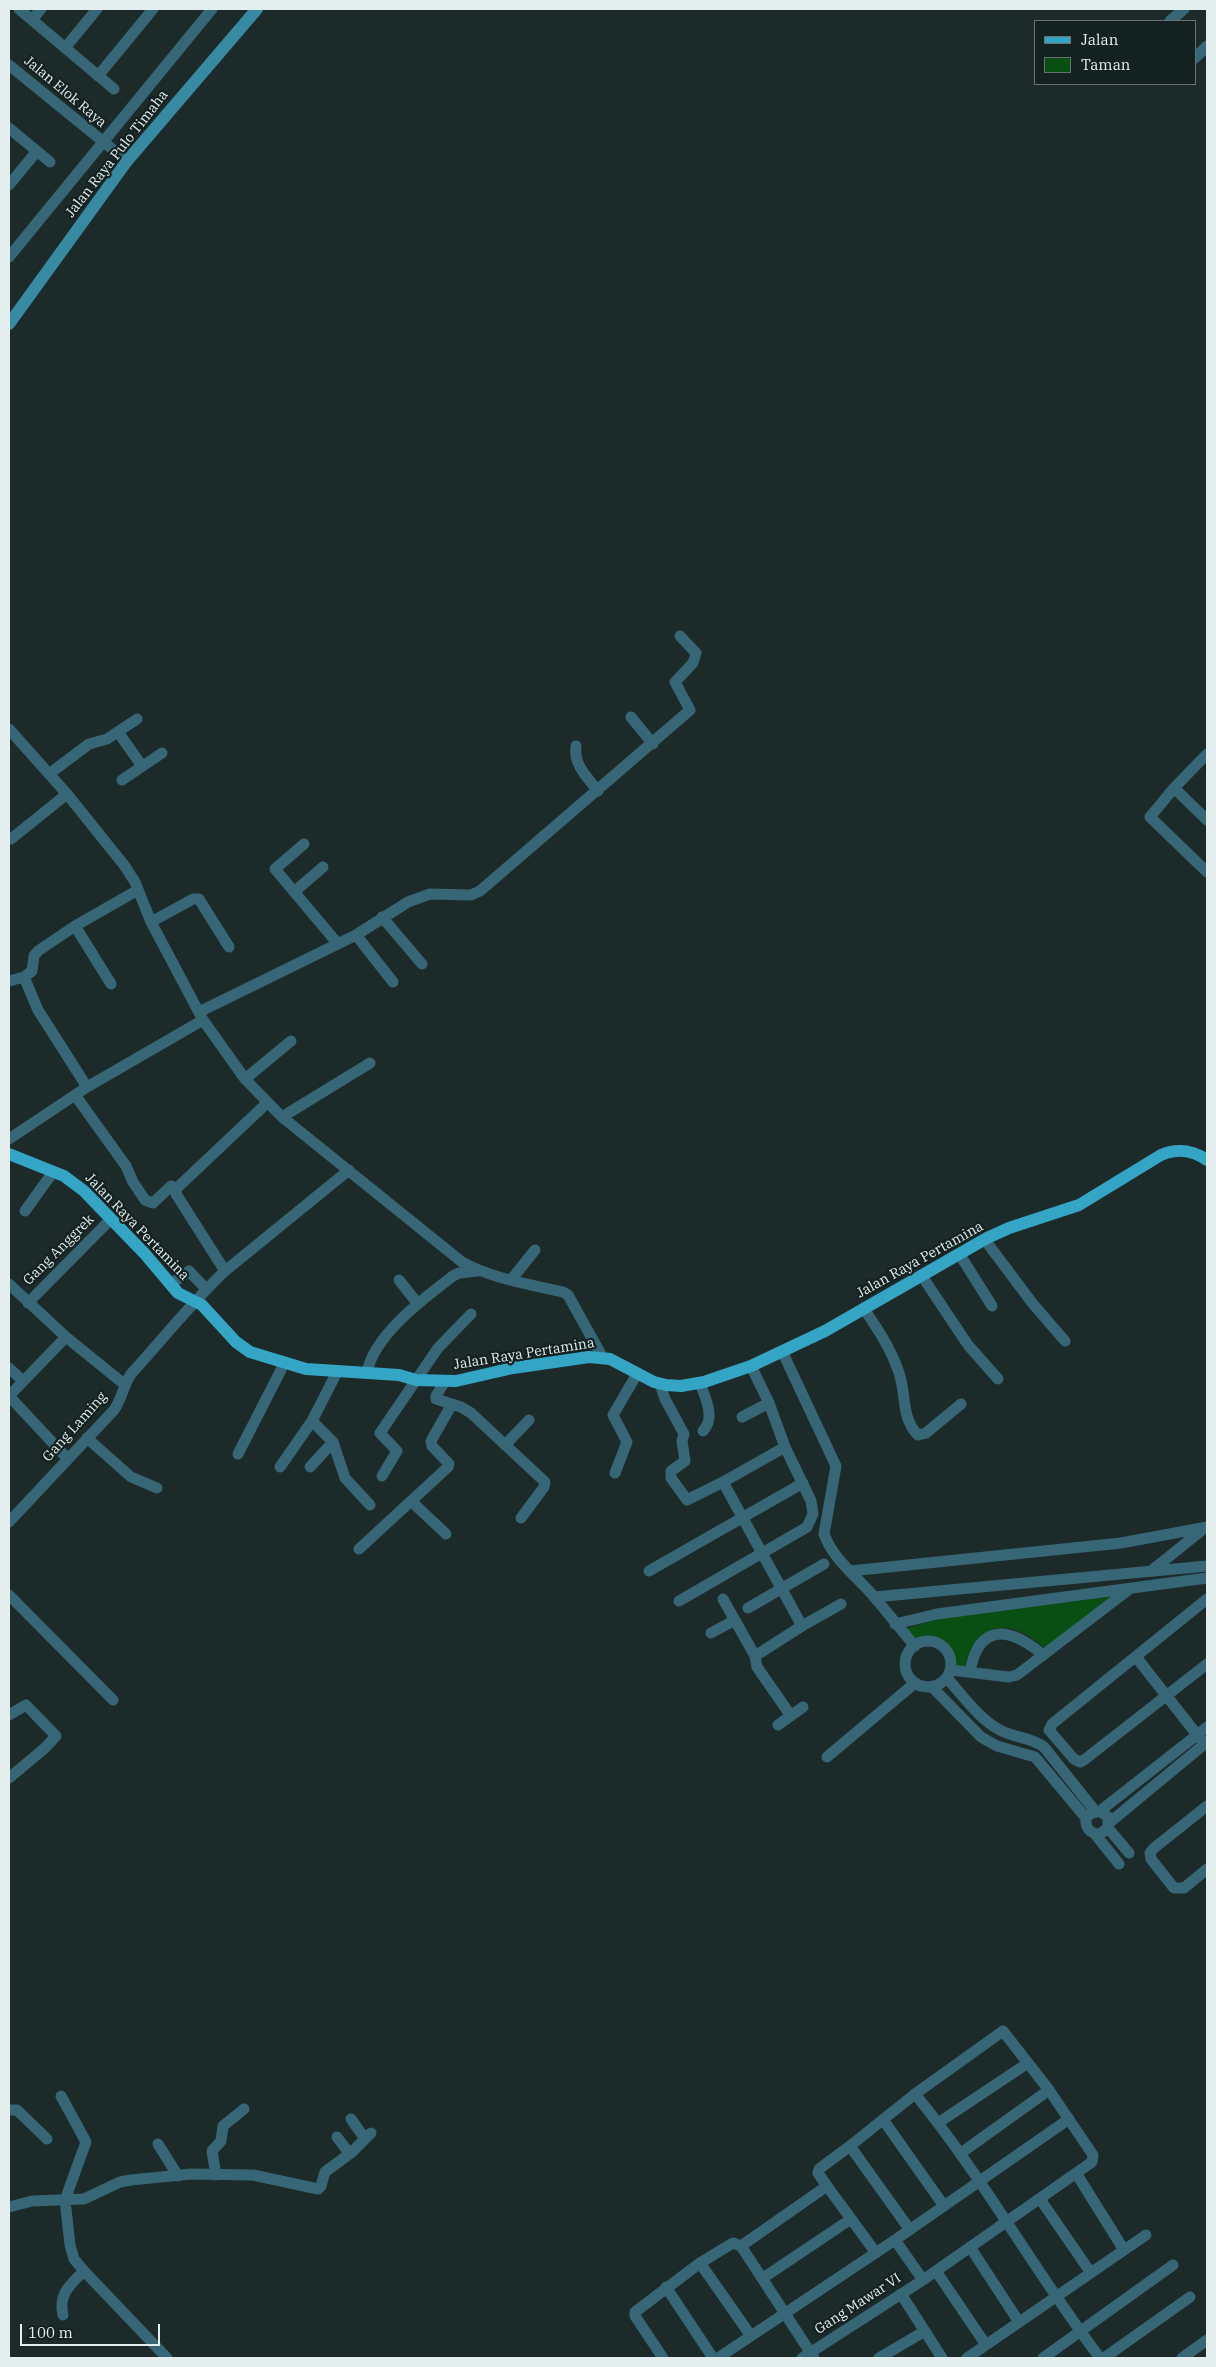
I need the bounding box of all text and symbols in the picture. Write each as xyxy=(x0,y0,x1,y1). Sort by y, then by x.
legend xyxy=(1034,20,1196,85)
text: Jalan xyxy=(1081,30,1118,49)
street label: Jalan Elok Raya xyxy=(20,53,110,131)
text: Taman xyxy=(1081,55,1130,74)
street label: Jalan Raya Pulo Timaha xyxy=(62,87,172,221)
street label: Jalan Raya Pertamina xyxy=(82,1170,192,1284)
street label: Gang Anggrek xyxy=(20,1211,98,1289)
street label: Jalan Raya Pertamina xyxy=(854,1218,986,1302)
street label: Jalan Raya Pertamina xyxy=(452,1335,596,1373)
street label: Gang Laming xyxy=(39,1389,111,1465)
street label: Gang Mawar VI xyxy=(812,2270,904,2338)
scale bar xyxy=(22,2314,162,2346)
text: 100 m xyxy=(28,2323,73,2342)

